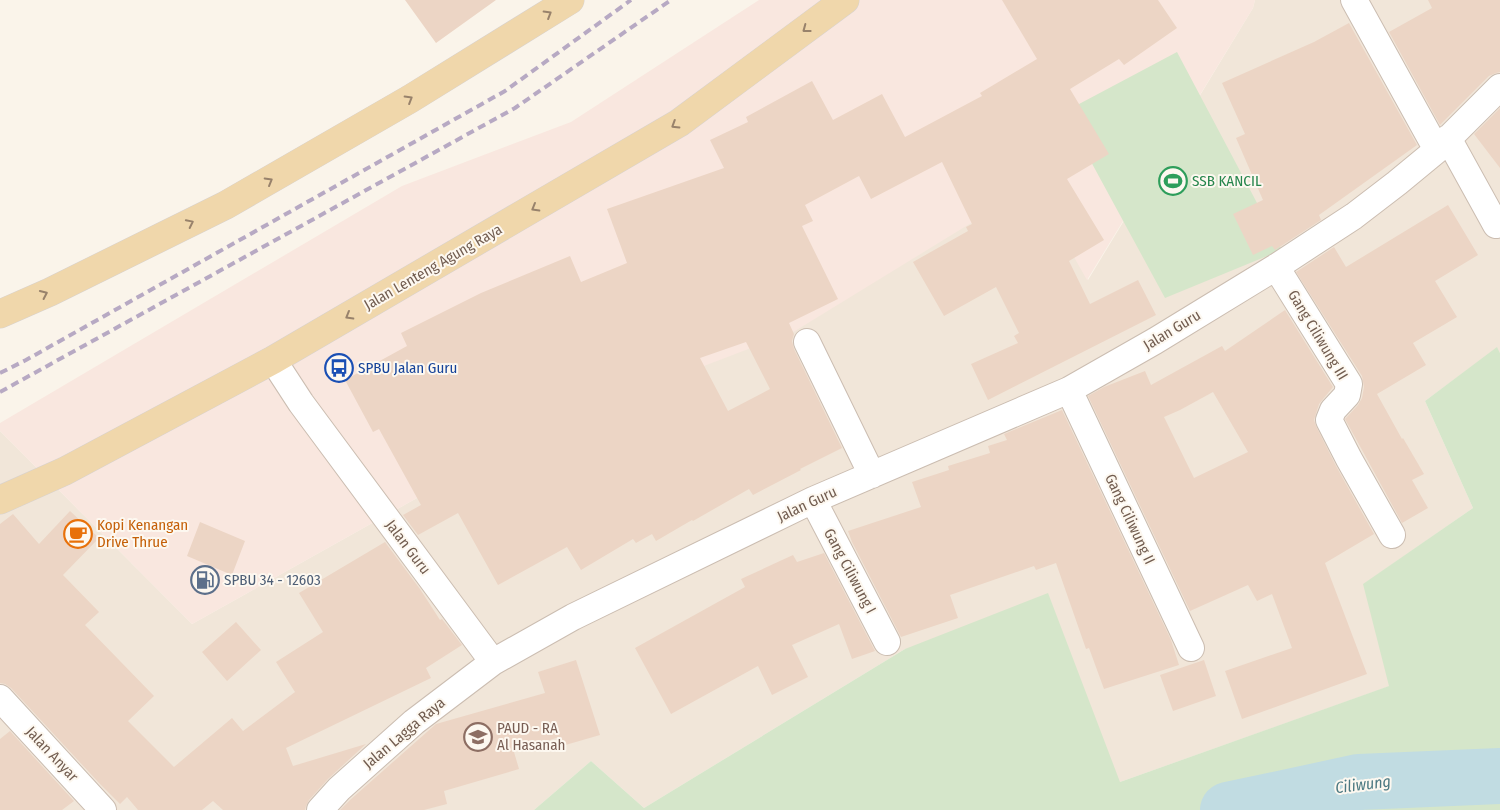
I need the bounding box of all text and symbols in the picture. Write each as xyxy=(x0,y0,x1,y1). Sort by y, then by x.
one-way arrow xyxy=(542,11,551,21)
one-way arrow xyxy=(802,23,812,32)
one-way arrow xyxy=(404,96,413,106)
one-way arrow xyxy=(672,119,681,129)
sports icon: SSB KANCIL xyxy=(1158,166,1188,196)
place label: SSB KANCIL xyxy=(1192,172,1262,190)
one-way arrow xyxy=(263,177,272,187)
one-way arrow xyxy=(532,201,541,211)
one-way arrow xyxy=(185,219,194,229)
street label: Jalan Lenteng Agung Raya xyxy=(361,220,505,314)
street label: Gang Ciliwung III xyxy=(1284,287,1352,383)
one-way arrow xyxy=(39,290,48,301)
street label: Jalan Guru xyxy=(1140,306,1204,354)
one-way arrow xyxy=(346,310,355,320)
bus stop icon: SPBU Jalan Guru xyxy=(324,353,354,383)
place label: SPBU Jalan Guru xyxy=(358,359,457,377)
street label: Gang Ciliwung II xyxy=(1101,471,1159,567)
street label: Jalan Guru xyxy=(774,482,840,526)
place label: Kopi Kenangan Drive Thrue xyxy=(97,516,188,551)
street label: Jalan Guru xyxy=(382,516,434,578)
cafe icon: Kopi Kenangan Drive Thrue xyxy=(63,519,93,549)
street label: Gang Ciliwung I xyxy=(820,525,880,617)
fuel station icon: SPBU 34 - 12603 xyxy=(190,565,220,595)
place label: SPBU 34 - 12603 xyxy=(224,571,321,589)
street label: Jalan Lagga Raya xyxy=(359,694,449,772)
place label: PAUD - RA Al Hasanah xyxy=(497,719,566,754)
school or university icon: PAUD - RA Al Hasanah xyxy=(463,722,493,752)
street label: Jalan Anyar xyxy=(22,723,83,786)
water label: Ciliwung xyxy=(1334,772,1392,797)

